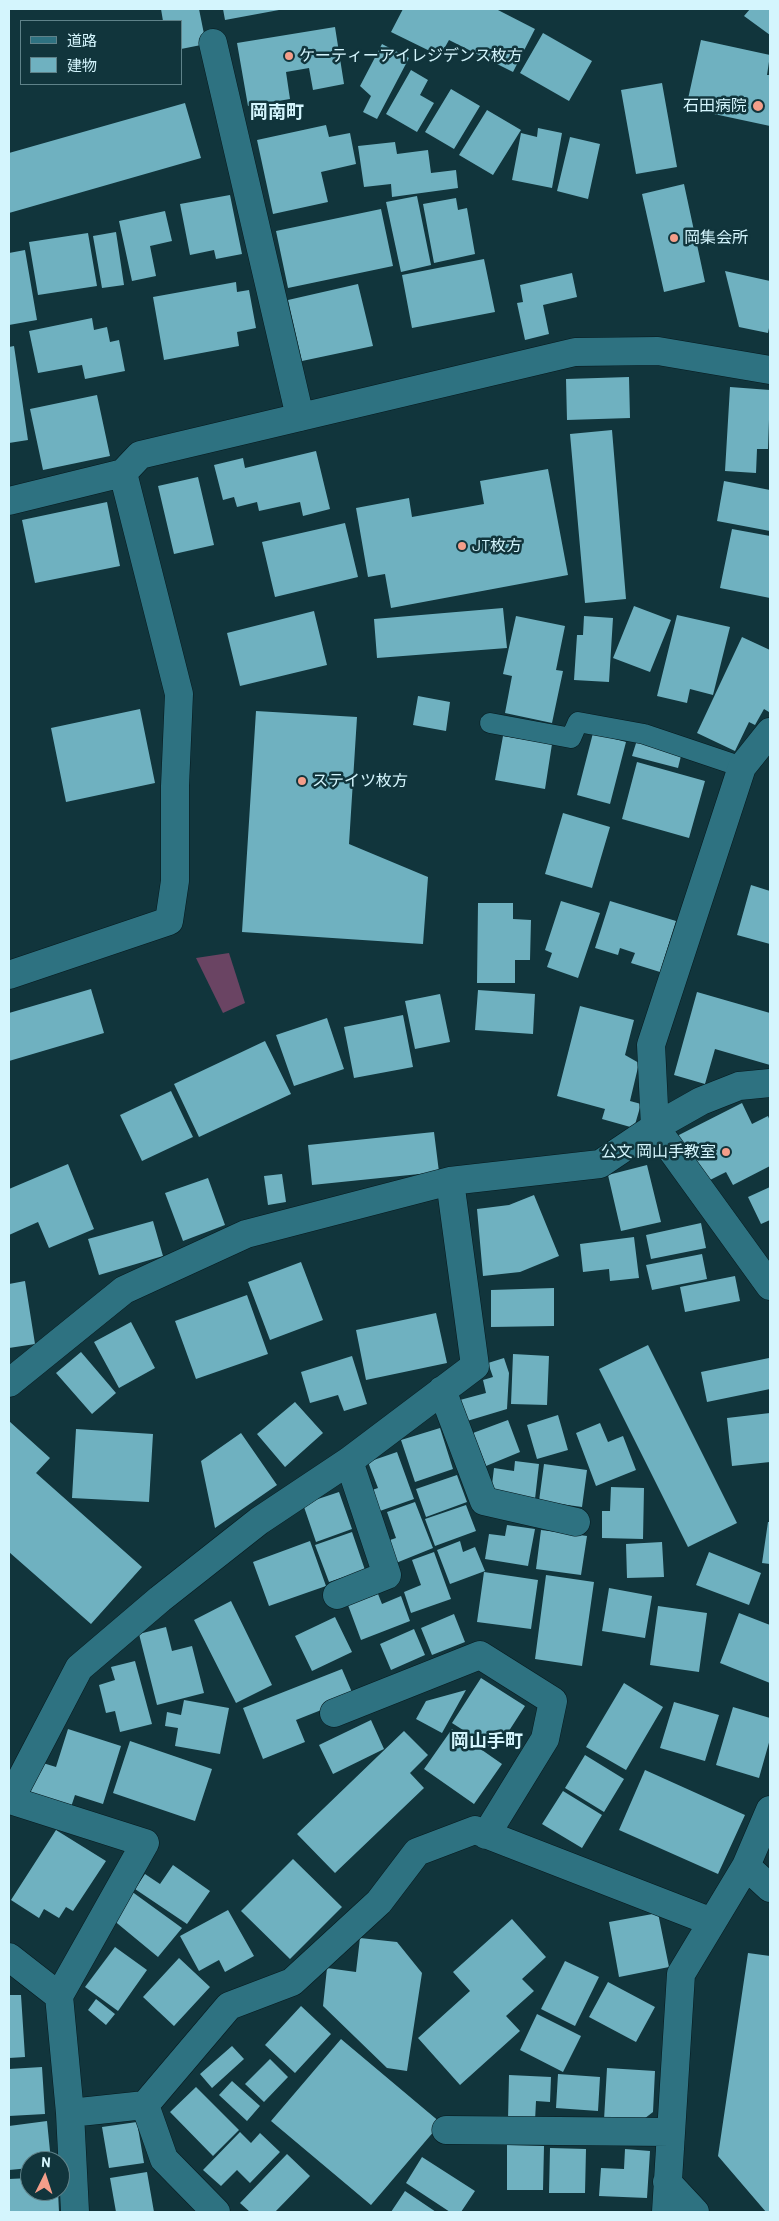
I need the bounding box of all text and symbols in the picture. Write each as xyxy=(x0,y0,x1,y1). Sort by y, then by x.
legend xyxy=(20,20,182,85)
text: 道路 xyxy=(67,31,97,49)
place label: ケーティーアイレジデンス枚方 xyxy=(299,46,523,66)
marker: ケーティーアイレジデンス枚方 xyxy=(283,50,295,62)
text: 建物 xyxy=(67,56,97,74)
place label: 石田病院 xyxy=(683,96,747,116)
marker: 石田病院 xyxy=(751,99,765,113)
district label: 岡南町 xyxy=(250,101,304,123)
place label: 岡集会所 xyxy=(684,228,748,248)
marker: 岡集会所 xyxy=(668,232,680,244)
place label: JT枚方 xyxy=(472,536,522,556)
marker: JT枚方 xyxy=(456,540,468,552)
place label: ステイツ枚方 xyxy=(312,771,408,791)
marker: ステイツ枚方 xyxy=(296,775,308,787)
place label: 公文 岡山手教室 xyxy=(601,1142,716,1162)
marker: 公文 岡山手教室 xyxy=(720,1146,732,1158)
district label: 岡山手町 xyxy=(451,1730,523,1752)
north arrow xyxy=(20,2151,70,2201)
text: N xyxy=(41,2153,51,2170)

